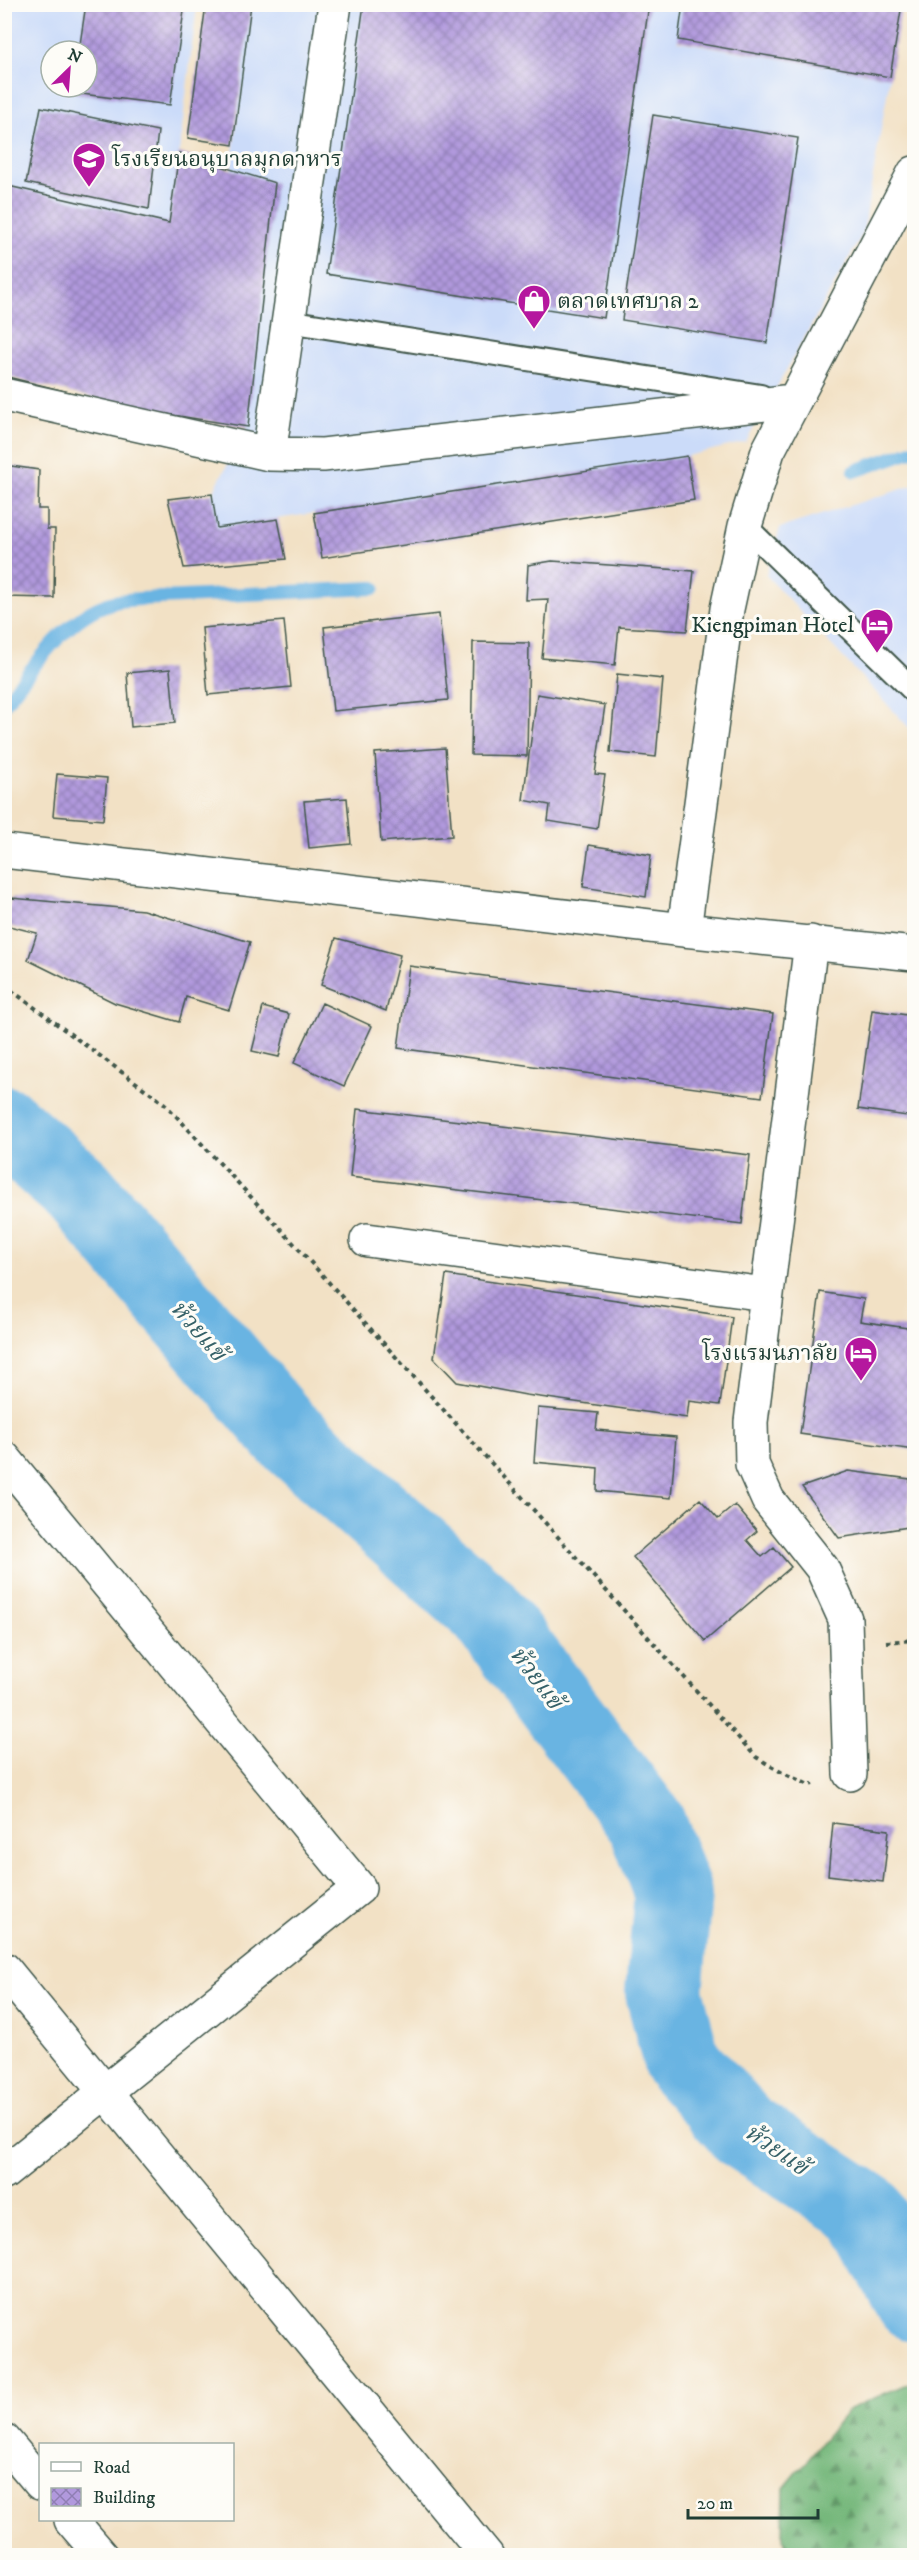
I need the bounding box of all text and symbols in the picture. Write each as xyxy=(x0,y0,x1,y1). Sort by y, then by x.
north arrow xyxy=(39,39,99,99)
text: N xyxy=(65,44,85,68)
school or university icon: โรงเรียนอนุบาลมุกดาหาร xyxy=(71,141,107,188)
place label: โรงเรียนอนุบาลมุกดาหาร xyxy=(111,144,342,173)
shop icon: ตลาดเทศบาล 2 xyxy=(516,283,552,330)
place label: ตลาดเทศบาล 2 xyxy=(557,288,699,315)
hotel icon: Kiengpiman Hotel xyxy=(859,607,895,654)
place label: Kiengpiman Hotel xyxy=(691,612,854,639)
water label: ห้วยแข้ xyxy=(163,1294,235,1371)
hotel icon: โรงแรมนภาลัย xyxy=(843,1335,879,1382)
place label: โรงแรมนภาลัย xyxy=(701,1338,838,1367)
water label: ห้วยแข้ xyxy=(503,1641,572,1719)
water label: ห้วยแข้ xyxy=(738,2117,817,2185)
legend xyxy=(39,2443,234,2521)
text: Road xyxy=(93,2457,130,2479)
scale bar xyxy=(688,2482,818,2520)
text: Building xyxy=(93,2487,155,2509)
text: 20 m xyxy=(697,2493,733,2515)

